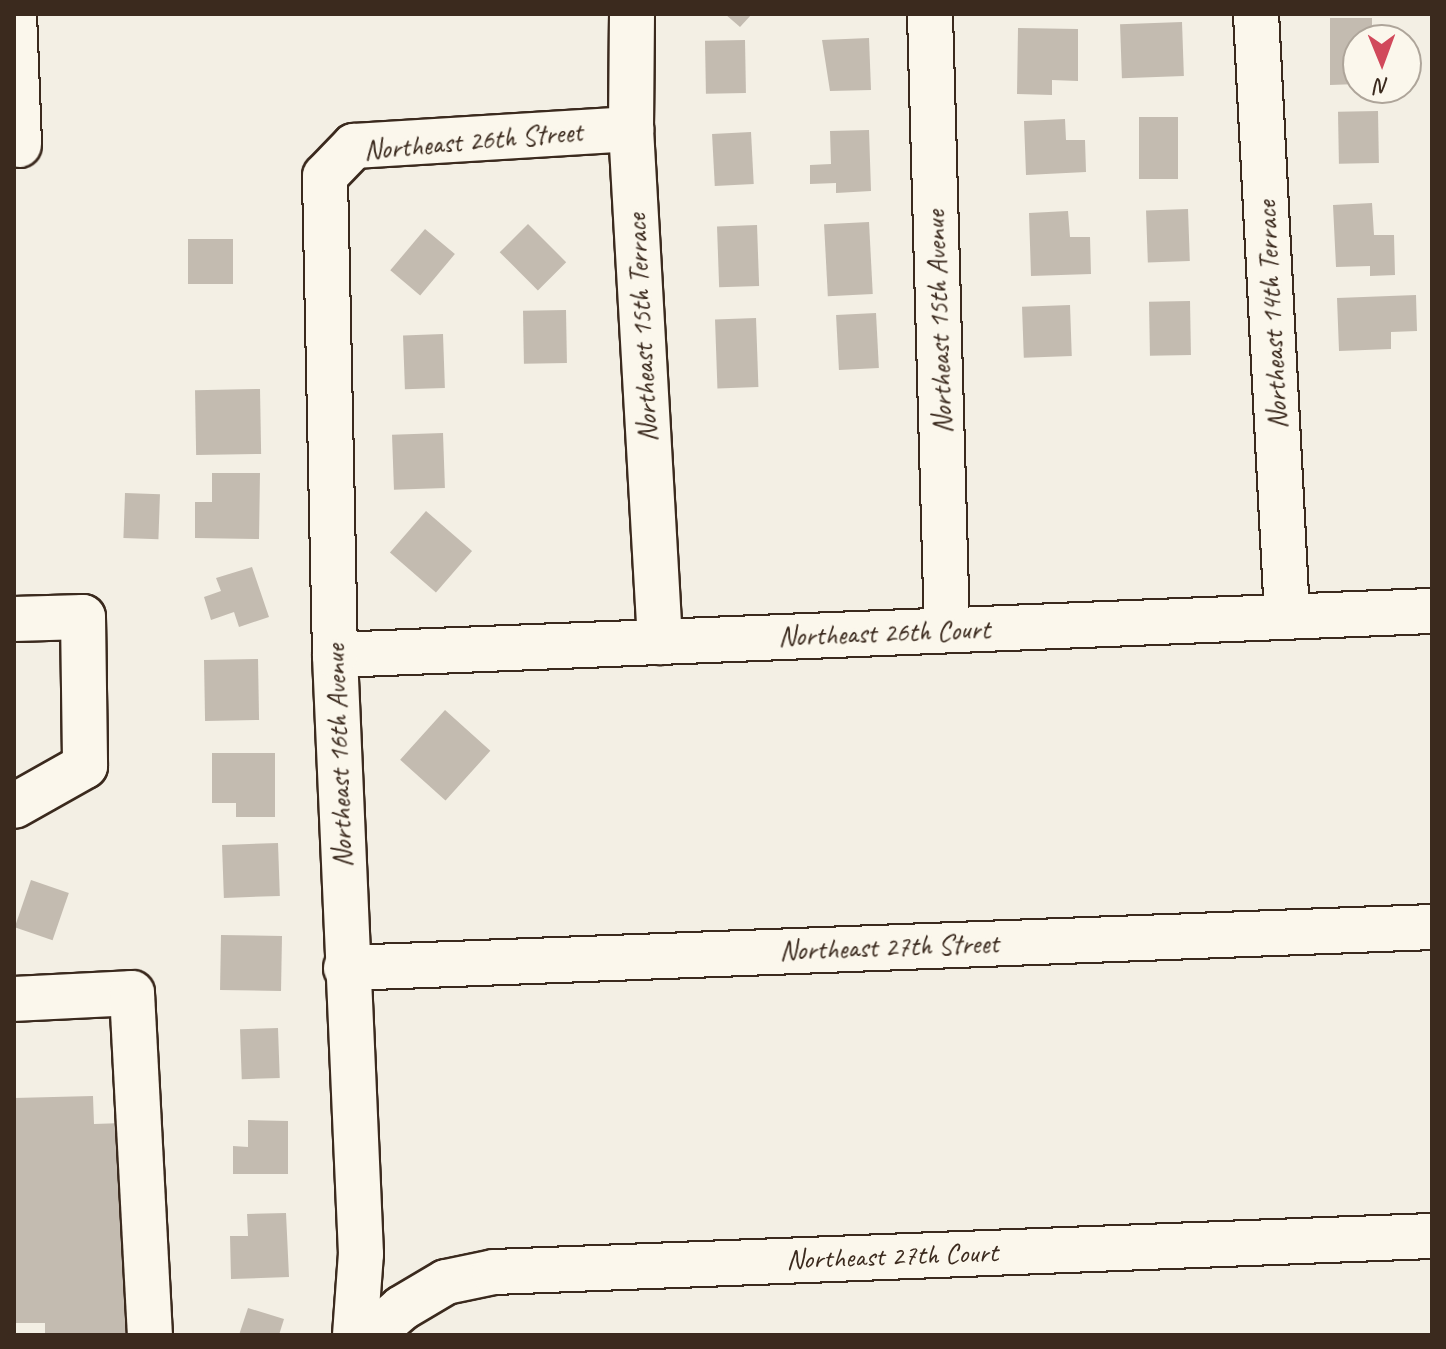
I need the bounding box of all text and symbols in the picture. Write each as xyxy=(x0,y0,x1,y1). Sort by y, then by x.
north arrow xyxy=(1342,24,1422,104)
text: N xyxy=(1375,72,1389,100)
street label: Northeast 26th Street xyxy=(362,115,584,167)
street label: Northeast 14th Terrace xyxy=(1249,200,1295,430)
street label: Northeast 15th Avenue xyxy=(918,210,960,434)
street label: Northeast 15th Terrace xyxy=(619,213,665,443)
street label: Northeast 26th Court xyxy=(778,613,990,653)
street label: Northeast 16th Avenue xyxy=(318,644,360,868)
street label: Northeast 27th Street xyxy=(779,926,999,968)
street label: Northeast 27th Court xyxy=(786,1236,998,1276)

